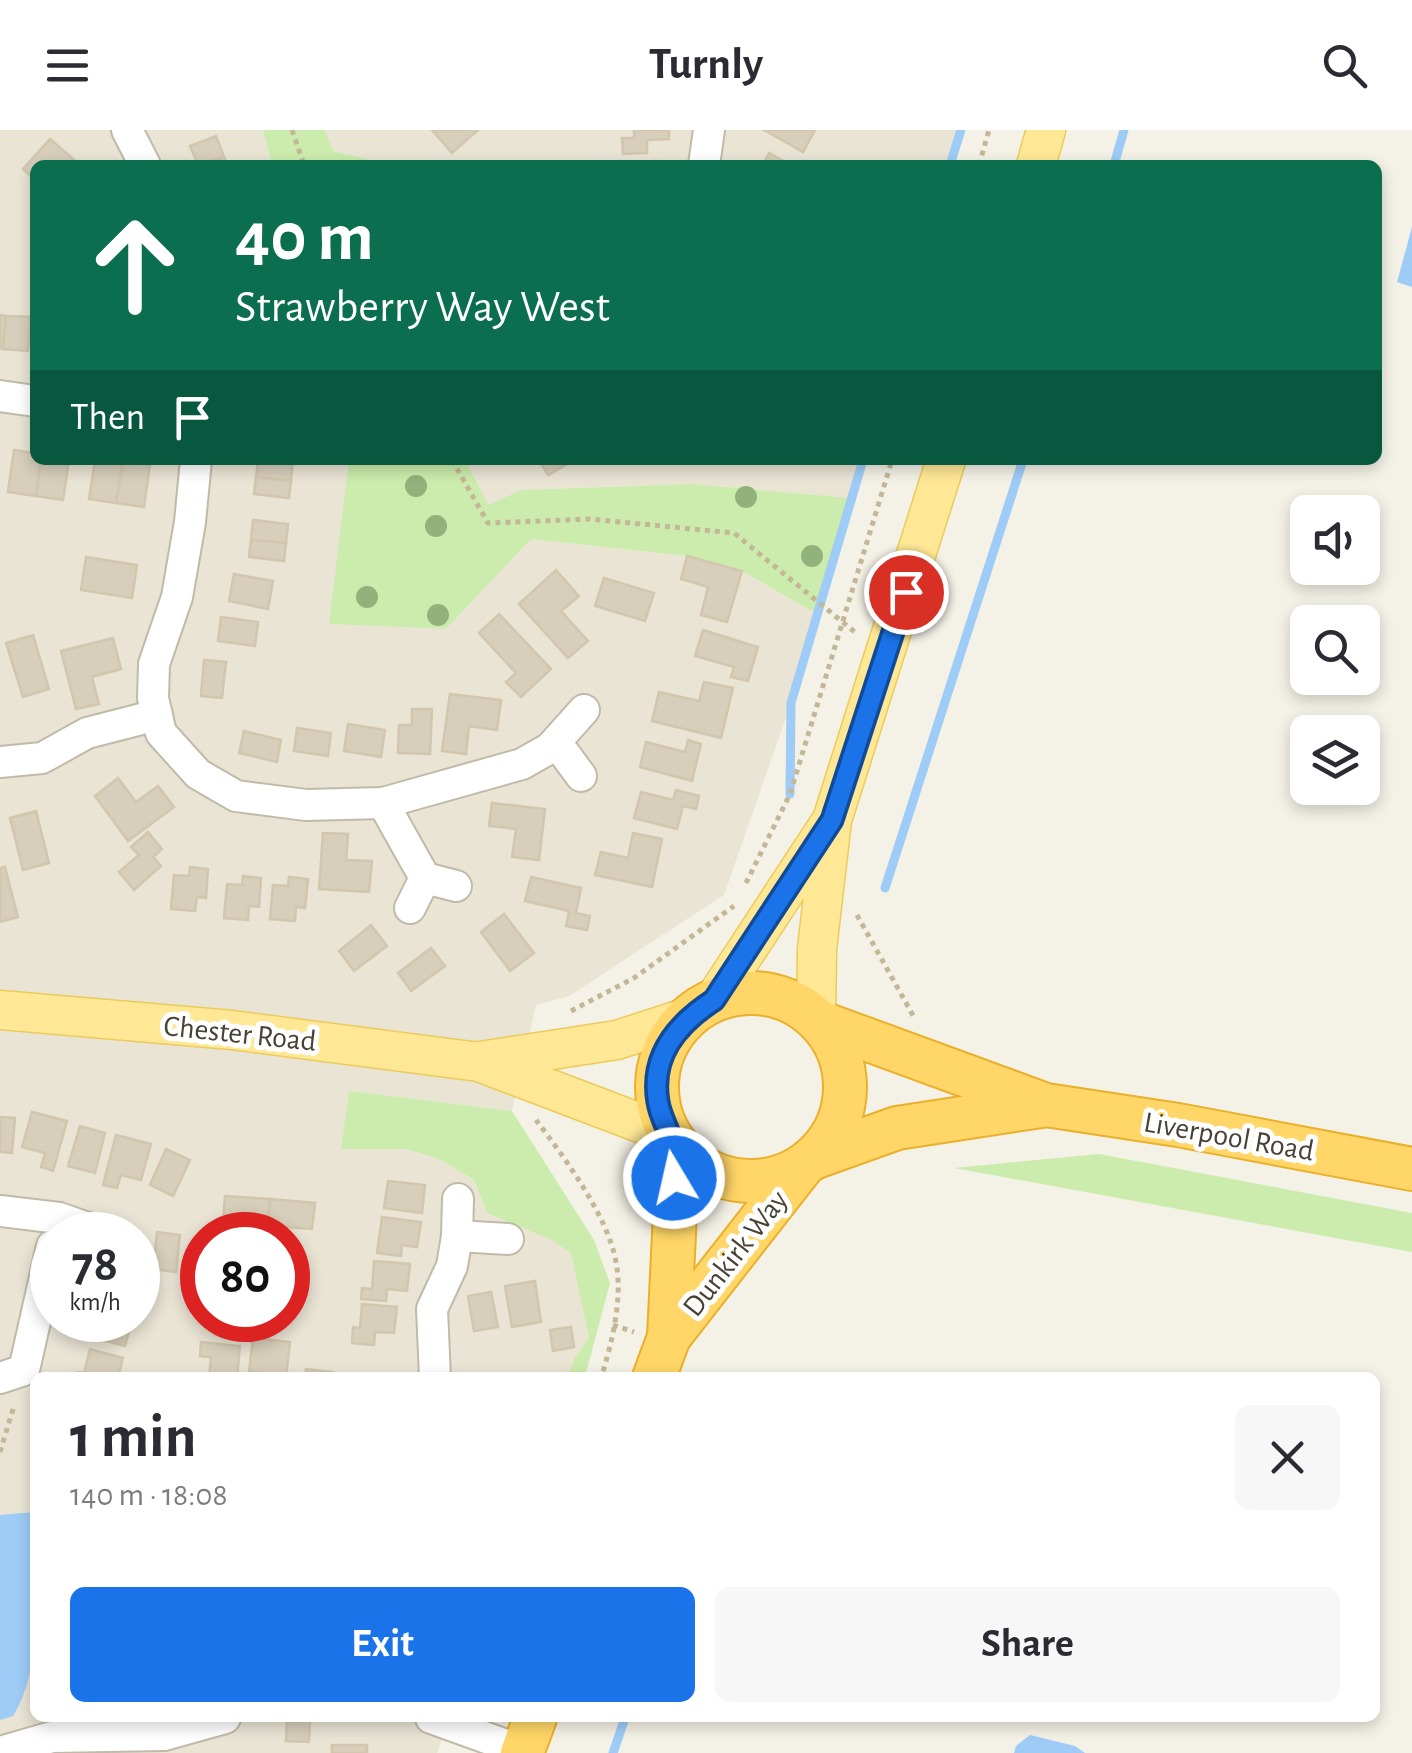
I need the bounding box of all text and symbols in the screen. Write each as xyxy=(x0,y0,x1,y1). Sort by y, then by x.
icon: menu xyxy=(40,38,95,93)
icon: search xyxy=(1317,38,1372,93)
text: Turnly xyxy=(649,42,763,87)
icon: ahead xyxy=(70,200,200,330)
text: 40 m xyxy=(235,203,374,273)
text: Strawberry Way West xyxy=(235,285,610,330)
icon: arrive xyxy=(165,390,220,445)
text: Then xyxy=(70,399,145,437)
map controls xyxy=(1290,495,1380,805)
button: sound xyxy=(1290,495,1380,585)
pin xyxy=(864,550,949,635)
icon: arrive xyxy=(879,565,934,620)
button: search xyxy=(1290,605,1380,695)
button: layers xyxy=(1290,715,1380,805)
street label: Chester Road xyxy=(162,1011,318,1057)
street label: Liverpool Road xyxy=(1141,1107,1316,1167)
position arrow xyxy=(622,1126,726,1230)
street label: Dunkirk Way xyxy=(678,1185,794,1322)
speed limit sign: 80 xyxy=(180,1212,310,1342)
text: 78 xyxy=(72,1240,118,1290)
text: km/h xyxy=(69,1290,121,1315)
button: close xyxy=(1235,1405,1340,1510)
text: 1 min xyxy=(70,1408,196,1468)
text: 140 m · 18:08 xyxy=(70,1479,228,1511)
button: Exit xyxy=(70,1587,695,1702)
button: Share xyxy=(715,1587,1340,1702)

